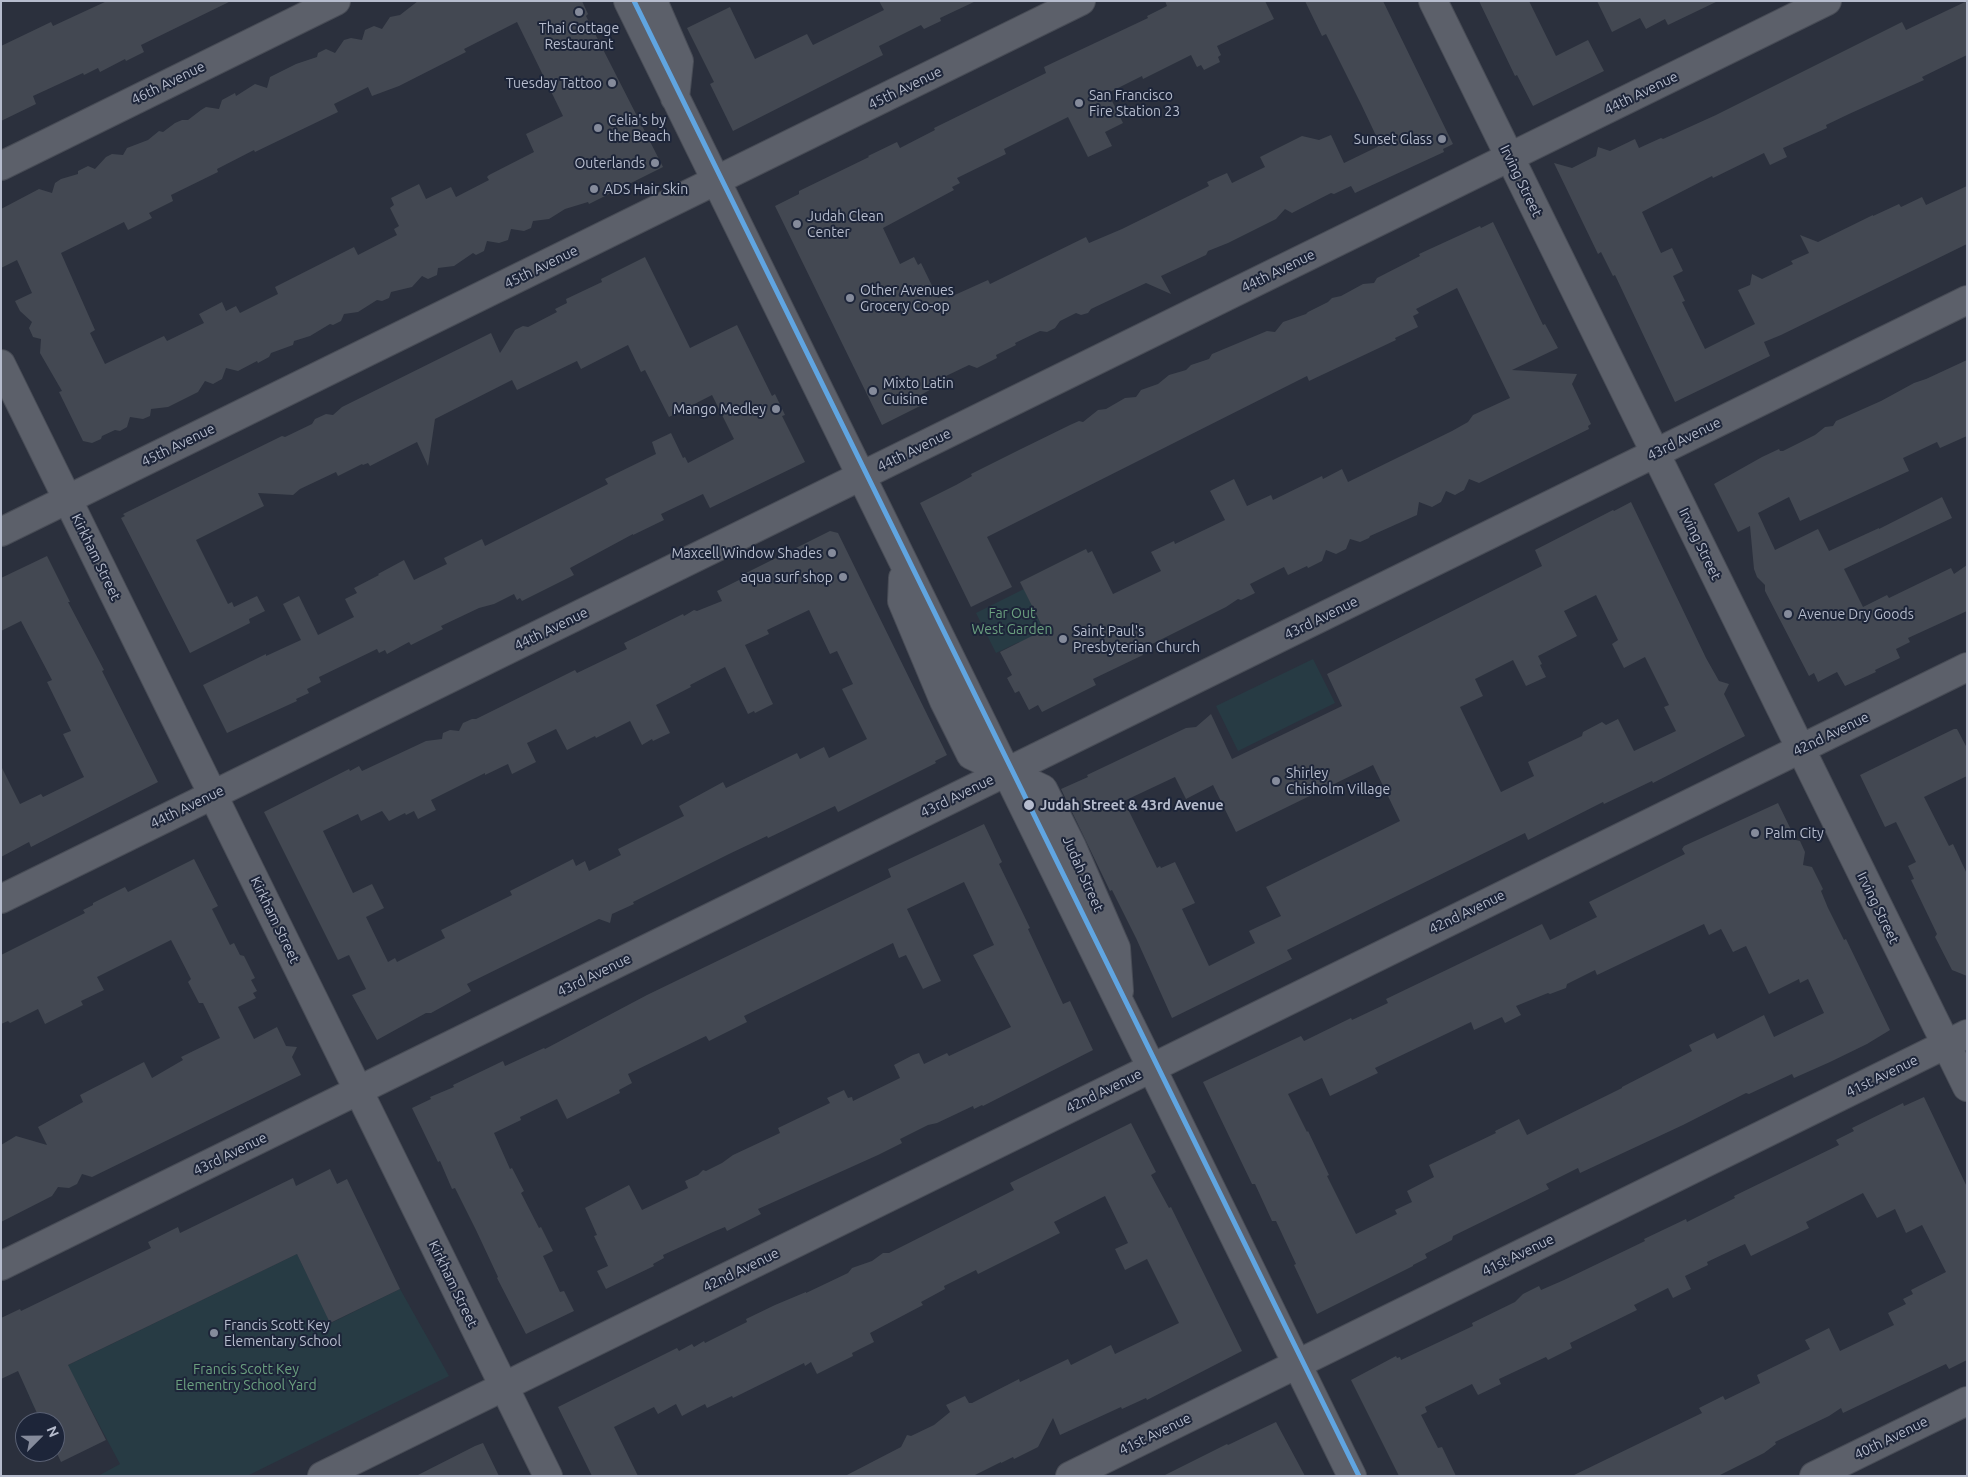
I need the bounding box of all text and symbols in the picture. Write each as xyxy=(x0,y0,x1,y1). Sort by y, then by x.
marker: Thai Cottage Restaurant xyxy=(573,6,585,18)
place label: Thai Cottage Restaurant xyxy=(539,20,619,52)
street label: 46th Avenue xyxy=(129,58,207,108)
street label: 45th Avenue xyxy=(866,63,944,113)
street label: 44th Avenue xyxy=(1602,68,1680,118)
place label: Tuesday Tattoo xyxy=(506,75,602,91)
marker: Tuesday Tattoo xyxy=(606,77,618,89)
place label: San Francisco Fire Station 23 xyxy=(1089,87,1180,120)
marker: San Francisco Fire Station 23 xyxy=(1073,97,1085,109)
place label: Celia's by the Beach xyxy=(608,112,671,144)
marker: Celia's by the Beach xyxy=(592,122,604,134)
place label: Sunset Glass xyxy=(1354,131,1432,147)
marker: Sunset Glass xyxy=(1436,133,1448,145)
street label: Irving Street xyxy=(1496,142,1546,220)
place label: Outerlands xyxy=(574,155,645,171)
marker: Outerlands xyxy=(649,157,661,169)
place label: ADS Hair Skin xyxy=(604,181,688,197)
marker: ADS Hair Skin xyxy=(588,183,600,195)
place label: Judah Clean Center xyxy=(807,208,884,240)
marker: Judah Clean Center xyxy=(791,218,803,230)
street label: 45th Avenue xyxy=(502,242,580,292)
street label: 44th Avenue xyxy=(1239,246,1317,296)
place label: Other Avenues Grocery Co-op xyxy=(860,282,954,314)
marker: Other Avenues Grocery Co-op xyxy=(844,292,856,304)
place label: Mixto Latin Cuisine xyxy=(883,375,954,408)
marker: Mixto Latin Cuisine xyxy=(867,385,879,397)
place label: Mango Medley xyxy=(673,401,766,417)
marker: Mango Medley xyxy=(770,403,782,415)
street label: 43rd Avenue xyxy=(1645,414,1723,464)
street label: 45th Avenue xyxy=(139,420,217,470)
street label: 44th Avenue xyxy=(875,425,953,475)
street label: Irving Street xyxy=(1675,505,1725,583)
street label: Kirkham Street xyxy=(68,511,124,603)
place label: Maxcell Window Shades xyxy=(671,545,822,561)
marker: Maxcell Window Shades xyxy=(826,547,838,559)
place label: aqua surf shop xyxy=(741,569,833,585)
marker: aqua surf shop xyxy=(837,571,849,583)
street label: 43rd Avenue xyxy=(1282,593,1360,643)
street label: 44th Avenue xyxy=(512,604,590,654)
park label: Far Out West Garden xyxy=(972,605,1052,638)
place label: Avenue Dry Goods xyxy=(1798,606,1914,622)
marker: Avenue Dry Goods xyxy=(1782,608,1794,620)
place label: Saint Paul's Presbyterian Church xyxy=(1073,623,1200,656)
marker: Saint Paul's Presbyterian Church xyxy=(1057,633,1069,645)
street label: 42nd Avenue xyxy=(1790,708,1872,760)
place label: Shirley Chisholm Village xyxy=(1286,765,1390,798)
street label: 43rd Avenue xyxy=(918,771,996,821)
marker: Shirley Chisholm Village xyxy=(1270,775,1282,787)
street label: 44th Avenue xyxy=(148,782,226,832)
place label: Judah Street & 43rd Avenue xyxy=(1040,797,1223,813)
marker: Judah Street & 43rd Avenue xyxy=(1022,798,1036,812)
place label: Palm City xyxy=(1765,825,1824,841)
marker: Palm City xyxy=(1749,827,1761,839)
street label: Judah Street xyxy=(1059,834,1107,914)
street label: Irving Street xyxy=(1853,869,1903,947)
street label: Kirkham Street xyxy=(247,874,303,966)
street label: 42nd Avenue xyxy=(1426,886,1508,938)
street label: 43rd Avenue xyxy=(555,950,633,1000)
street label: 41st Avenue xyxy=(1843,1051,1921,1101)
street label: 42nd Avenue xyxy=(1063,1065,1145,1117)
street label: 43rd Avenue xyxy=(191,1129,269,1179)
street label: 41st Avenue xyxy=(1479,1230,1557,1280)
street label: Kirkham Street xyxy=(425,1238,481,1330)
street label: 42nd Avenue xyxy=(700,1244,782,1296)
place label: Francis Scott Key Elementary School xyxy=(224,1317,341,1350)
marker: Francis Scott Key Elementary School xyxy=(208,1327,220,1339)
park label: Francis Scott Key Elementry School Yard xyxy=(175,1361,317,1394)
street label: 41st Avenue xyxy=(1116,1409,1194,1459)
north arrow xyxy=(15,1412,65,1462)
street label: 40th Avenue xyxy=(1852,1413,1930,1463)
text: N xyxy=(43,1424,62,1439)

